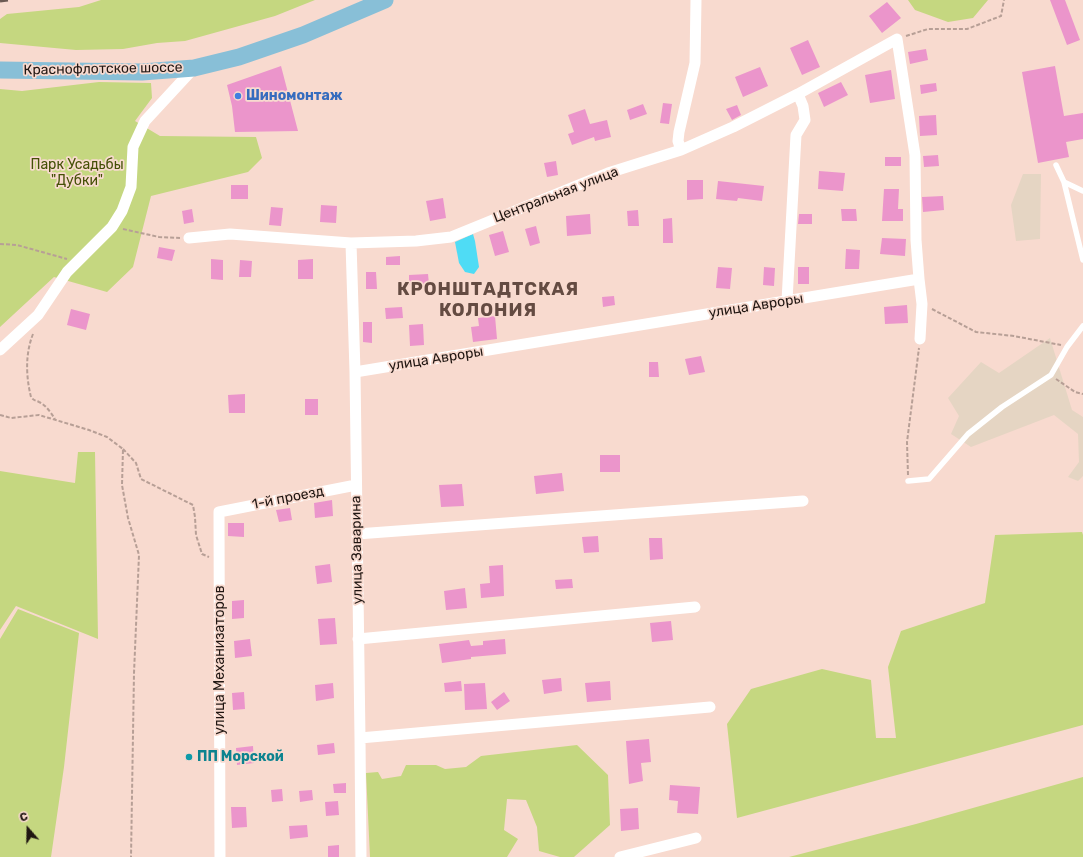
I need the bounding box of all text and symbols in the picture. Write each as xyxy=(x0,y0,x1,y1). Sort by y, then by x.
street label: Краснофлотское шоссе xyxy=(23,59,183,79)
place label: Шиномонтаж xyxy=(246,88,343,104)
marker: Шиномонтаж xyxy=(233,91,243,101)
park label: Парк Усадьбы "Дубки" xyxy=(30,157,124,190)
street label: Центральная улица xyxy=(491,163,621,227)
district label: КРОНШТАДТСКАЯ КОЛОНИЯ xyxy=(397,279,579,322)
street label: улица Авроры xyxy=(707,290,805,322)
street label: улица Авроры xyxy=(387,343,485,375)
street label: 1-й проезд xyxy=(251,483,325,513)
street label: улица Заварина xyxy=(348,495,366,605)
street label: улица Механизаторов xyxy=(212,585,228,735)
place label: ПП Морской xyxy=(197,749,284,765)
marker: ПП Морской xyxy=(184,752,194,762)
north arrow xyxy=(8,809,48,849)
text: С xyxy=(18,810,30,825)

